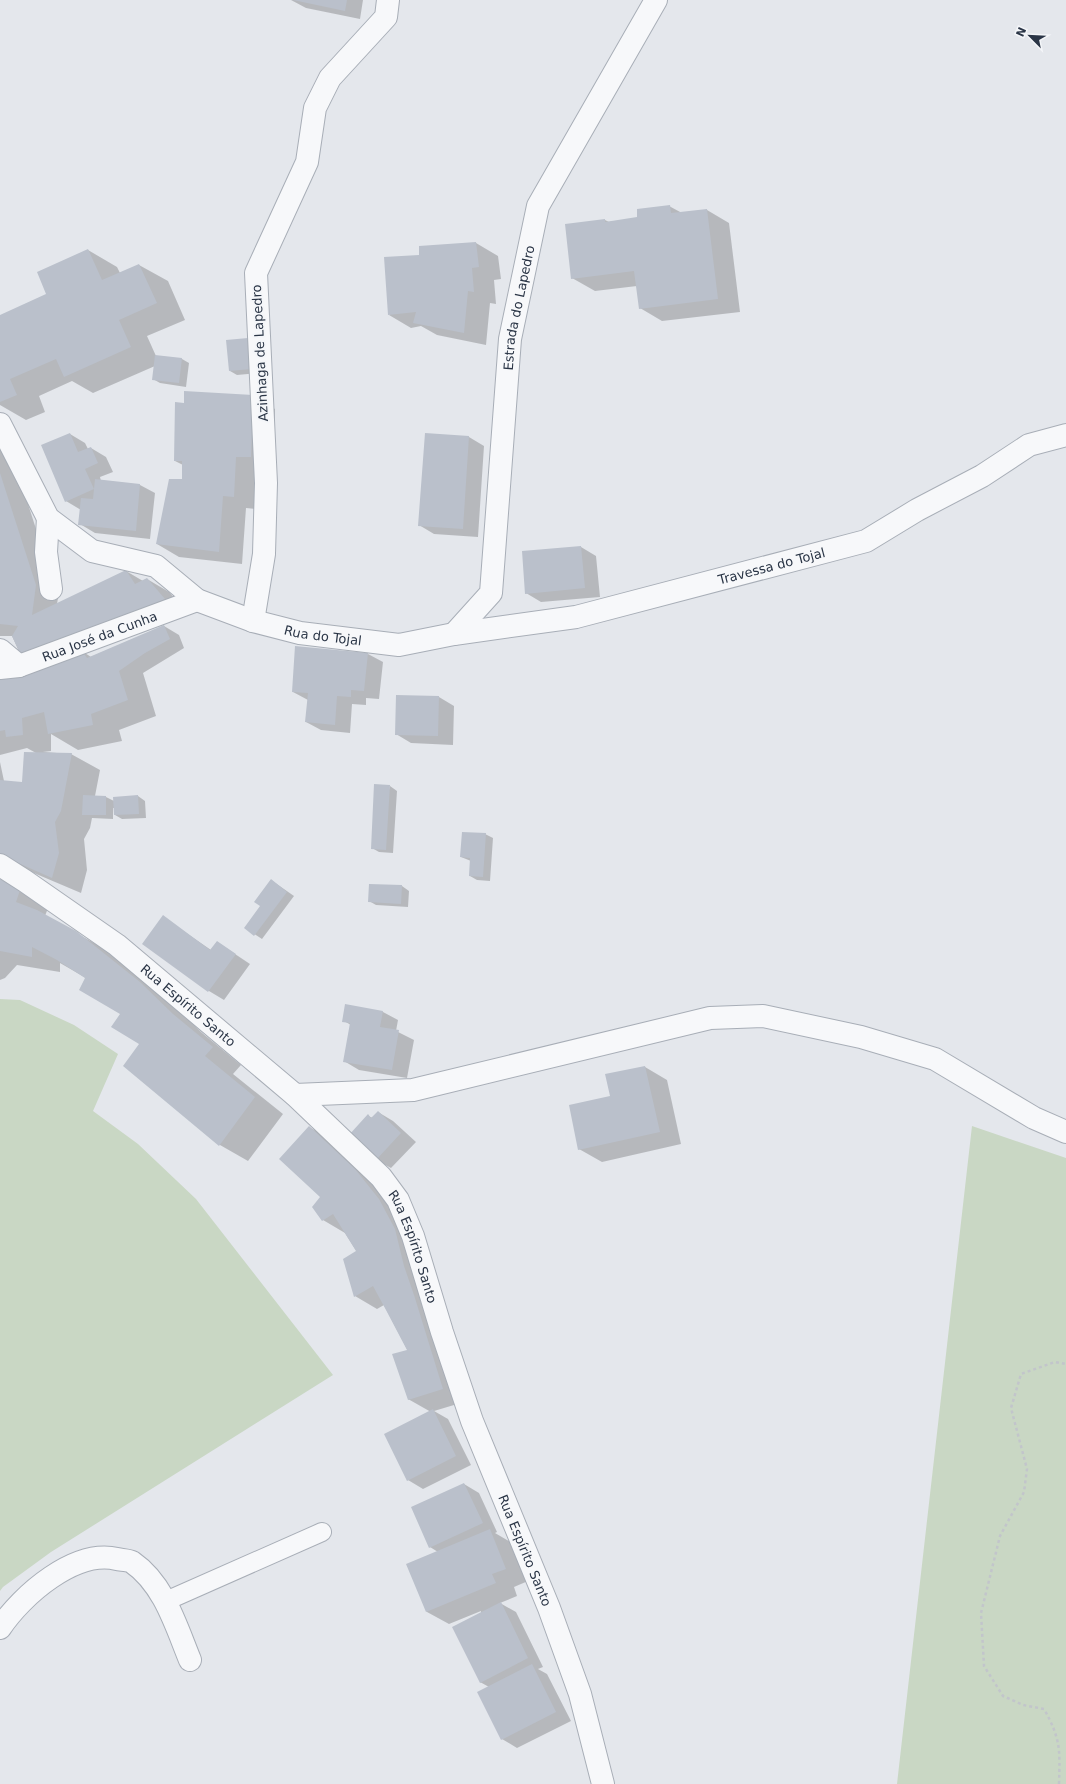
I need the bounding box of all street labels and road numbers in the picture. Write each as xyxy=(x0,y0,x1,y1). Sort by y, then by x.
street label: Estrada do Lapedro xyxy=(500,244,537,371)
street label: Azinhaga de Lapedro xyxy=(249,284,271,422)
street label: Travessa do Tojal xyxy=(715,545,827,587)
street label: Rua José da Cunha xyxy=(40,608,159,664)
street label: Rua do Tojal xyxy=(283,622,363,648)
street label: Rua Espírito Santo xyxy=(138,961,239,1049)
street label: Rua Espírito Santo xyxy=(386,1187,440,1305)
street label: Rua Espírito Santo xyxy=(496,1492,555,1608)

